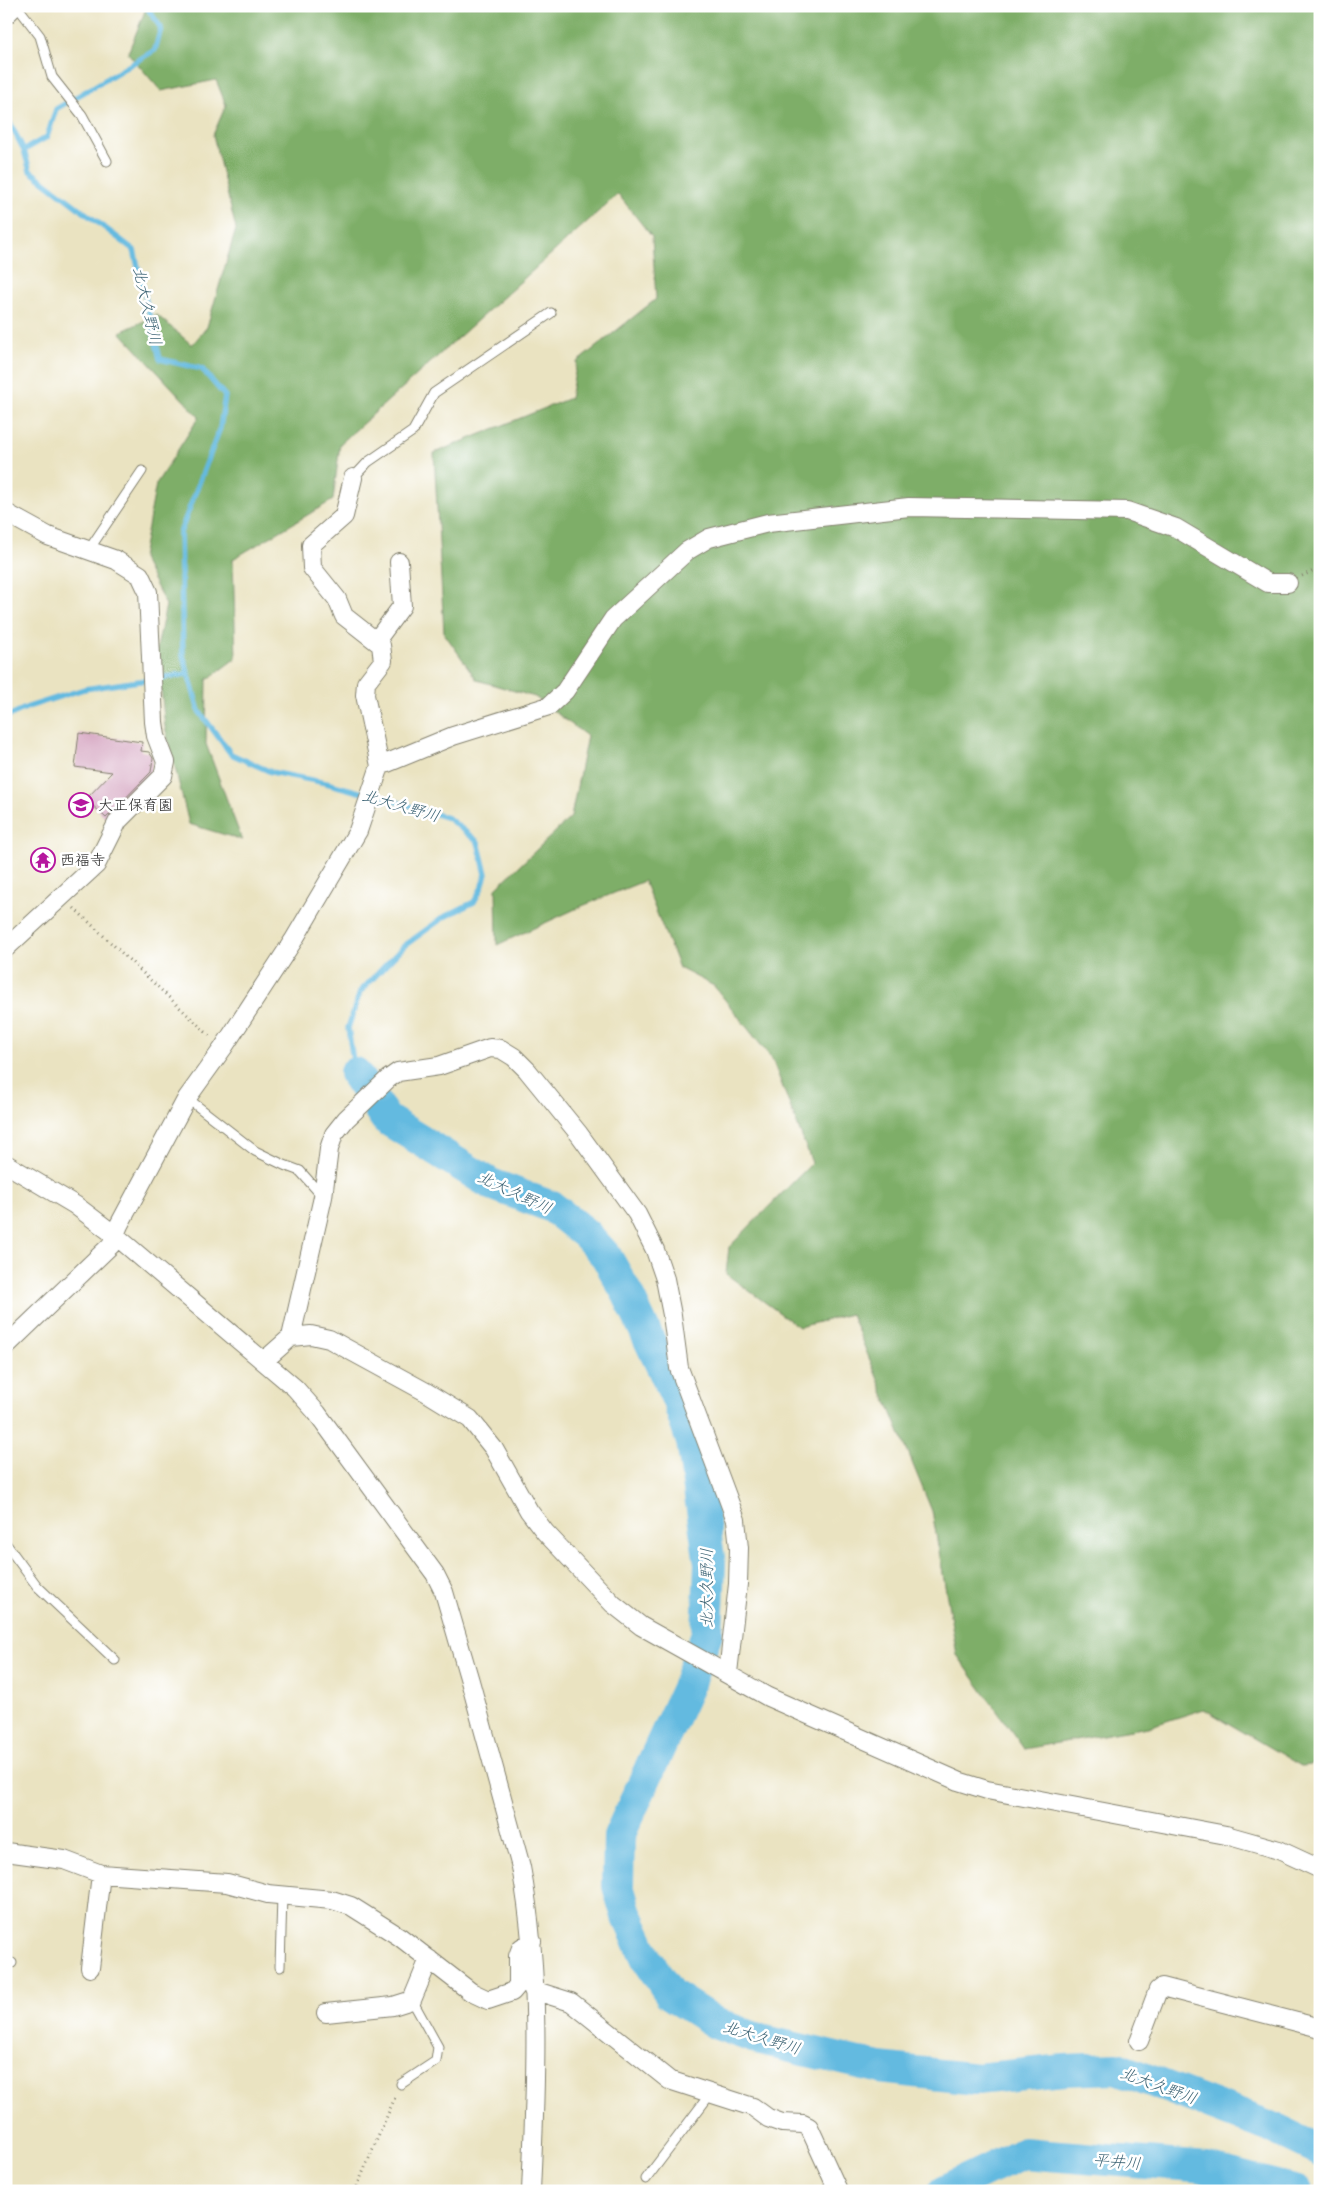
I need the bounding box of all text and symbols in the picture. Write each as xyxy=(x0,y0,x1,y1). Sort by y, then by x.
water label: 北大久野川 xyxy=(125,265,168,348)
water label: 北大久野川 xyxy=(359,783,442,829)
school or university icon: 大正保育園 xyxy=(68,792,94,818)
place label: 大正保育園 xyxy=(98,794,173,818)
temple icon: 西福寺 xyxy=(30,847,56,873)
place label: 西福寺 xyxy=(60,849,105,873)
water label: 北大久野川 xyxy=(473,1165,556,1222)
water label: 北大久野川 xyxy=(695,1548,720,1628)
water label: 北大久野川 xyxy=(720,2015,803,2062)
water label: 北大久野川 xyxy=(1117,2061,1200,2112)
water label: 平井川 xyxy=(1092,2148,1142,2177)

